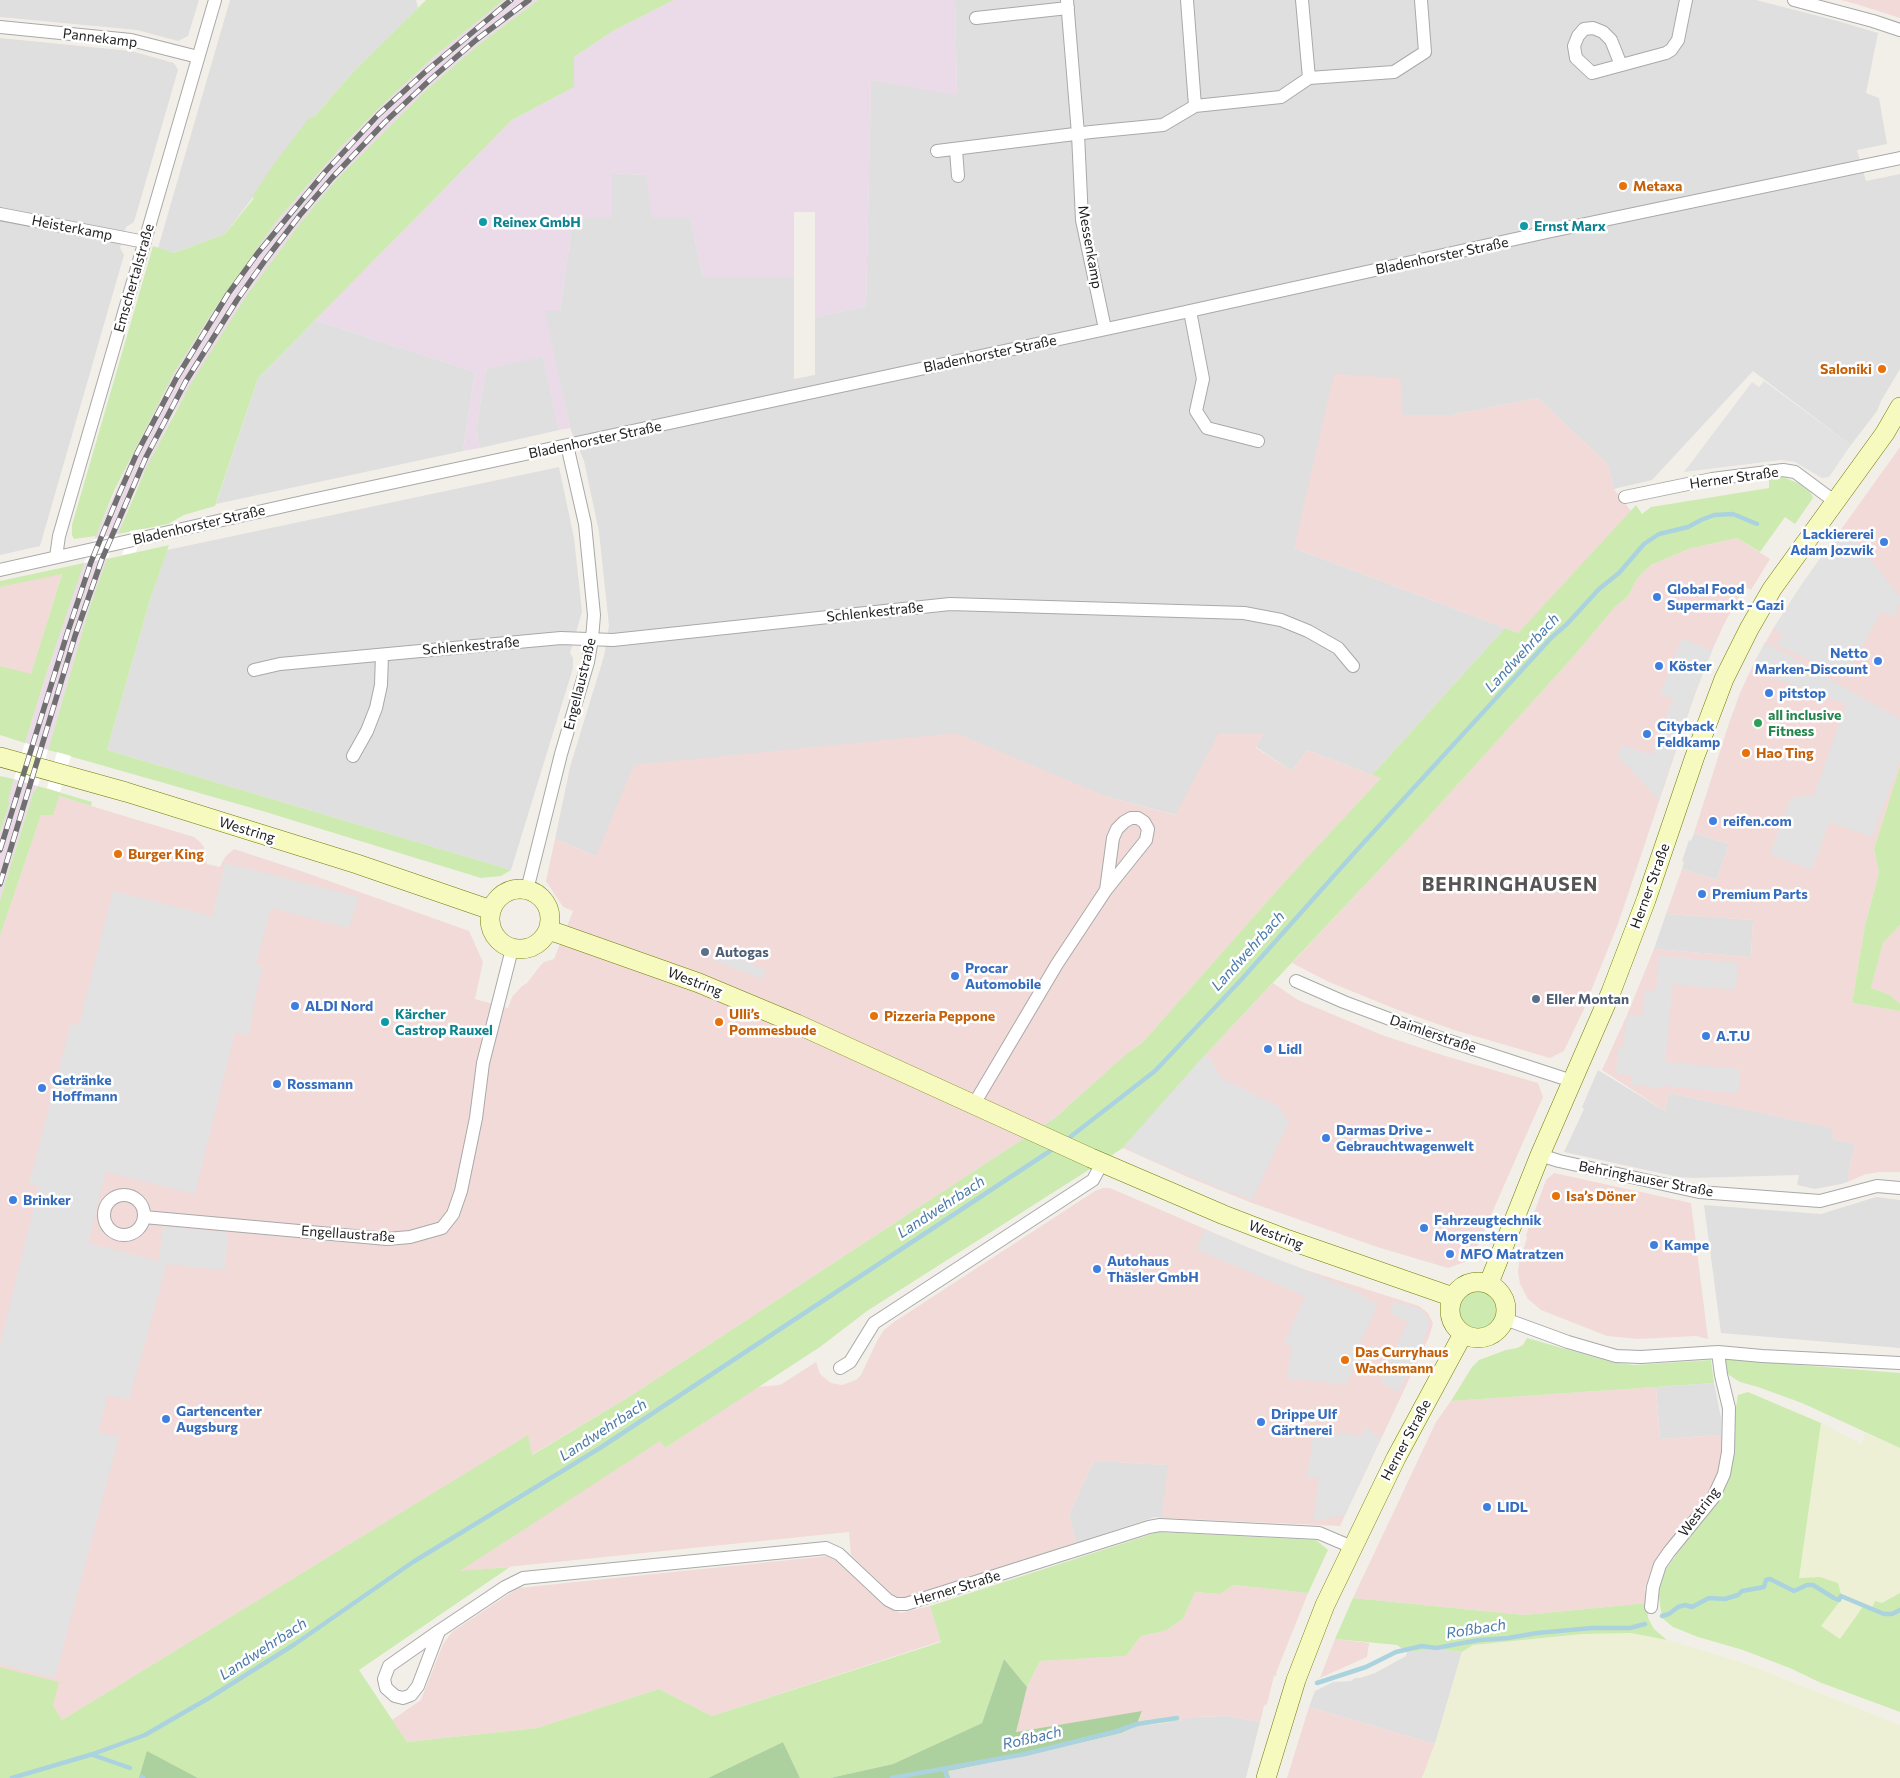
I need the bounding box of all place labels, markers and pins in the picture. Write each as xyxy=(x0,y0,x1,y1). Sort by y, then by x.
place label: Metaxa xyxy=(1633,178,1682,194)
marker: Metaxa xyxy=(1617,180,1629,192)
place label: Reinex GmbH xyxy=(493,214,581,230)
marker: Reinex GmbH xyxy=(477,216,489,228)
place label: Ernst Marx xyxy=(1534,218,1606,234)
marker: Ernst Marx xyxy=(1518,220,1530,232)
place label: Saloniki xyxy=(1820,361,1872,377)
marker: Saloniki xyxy=(1876,363,1888,375)
place label: Lackiererei Adam Jozwik xyxy=(1790,526,1874,558)
marker: Lackiererei Adam Jozwik xyxy=(1878,536,1890,548)
place label: Global Food Supermarkt - Gazi xyxy=(1667,581,1784,614)
marker: Global Food Supermarkt - Gazi xyxy=(1651,591,1663,603)
place label: Netto Marken-Discount xyxy=(1755,645,1868,678)
marker: Netto Marken-Discount xyxy=(1872,655,1884,667)
place label: Köster xyxy=(1669,658,1712,674)
marker: Köster xyxy=(1653,660,1665,672)
place label: pitstop xyxy=(1779,685,1826,701)
marker: pitstop xyxy=(1763,687,1775,699)
place label: all inclusive Fitness xyxy=(1768,707,1841,740)
marker: all inclusive Fitness xyxy=(1752,717,1764,729)
place label: Cityback Feldkamp xyxy=(1657,718,1720,750)
marker: Cityback Feldkamp xyxy=(1641,728,1653,740)
place label: Hao Ting xyxy=(1756,745,1814,761)
marker: Hao Ting xyxy=(1740,747,1752,759)
place label: reifen.com xyxy=(1723,813,1792,829)
marker: reifen.com xyxy=(1707,815,1719,827)
place label: Burger King xyxy=(128,846,204,862)
marker: Burger King xyxy=(112,848,124,860)
place label: Premium Parts xyxy=(1712,886,1808,902)
marker: Premium Parts xyxy=(1696,888,1708,900)
place label: Autogas xyxy=(715,944,769,960)
marker: Autogas xyxy=(699,946,711,958)
place label: Procar Automobile xyxy=(965,960,1041,992)
marker: Procar Automobile xyxy=(949,970,961,982)
place label: Eller Montan xyxy=(1546,991,1629,1007)
marker: Eller Montan xyxy=(1530,993,1542,1005)
place label: ALDI Nord xyxy=(305,998,373,1014)
marker: ALDI Nord xyxy=(289,1000,301,1012)
place label: Kärcher Castrop Rauxel xyxy=(395,1006,493,1038)
place label: Ulli’s Pommesbude xyxy=(729,1006,816,1038)
place label: Pizzeria Peppone xyxy=(884,1008,995,1024)
marker: Pizzeria Peppone xyxy=(868,1010,880,1022)
marker: Kärcher Castrop Rauxel xyxy=(379,1016,391,1028)
marker: Ulli’s Pommesbude xyxy=(713,1016,725,1028)
place label: A.T.U xyxy=(1716,1028,1750,1044)
marker: A.T.U xyxy=(1700,1030,1712,1042)
place label: Lidl xyxy=(1278,1041,1302,1057)
marker: Lidl xyxy=(1262,1043,1274,1055)
place label: Getränke Hoffmann xyxy=(52,1072,118,1104)
place label: Rossmann xyxy=(287,1076,353,1092)
marker: Rossmann xyxy=(271,1078,283,1090)
marker: Getränke Hoffmann xyxy=(36,1082,48,1094)
place label: Darmas Drive - Gebrauchtwagenwelt xyxy=(1336,1122,1474,1154)
marker: Darmas Drive - Gebrauchtwagenwelt xyxy=(1320,1132,1332,1144)
place label: Isa’s Döner xyxy=(1566,1188,1636,1204)
marker: Isa’s Döner xyxy=(1550,1190,1562,1202)
place label: Brinker xyxy=(23,1192,71,1208)
marker: Brinker xyxy=(7,1194,19,1206)
place label: Fahrzeugtechnik Morgenstern xyxy=(1434,1212,1541,1244)
marker: Fahrzeugtechnik Morgenstern xyxy=(1418,1222,1430,1234)
place label: Kampe xyxy=(1664,1237,1709,1253)
marker: Kampe xyxy=(1648,1239,1660,1251)
place label: MFO Matratzen xyxy=(1460,1246,1564,1262)
marker: MFO Matratzen xyxy=(1444,1248,1456,1260)
place label: Autohaus Thäsler GmbH xyxy=(1107,1253,1199,1285)
marker: Autohaus Thäsler GmbH xyxy=(1091,1263,1103,1275)
place label: Das Curryhaus Wachsmann xyxy=(1355,1344,1449,1376)
marker: Das Curryhaus Wachsmann xyxy=(1339,1354,1351,1366)
place label: Gartencenter Augsburg xyxy=(176,1403,262,1435)
place label: Drippe Ulf Gärtnerei xyxy=(1271,1406,1337,1438)
marker: Gartencenter Augsburg xyxy=(160,1413,172,1425)
marker: Drippe Ulf Gärtnerei xyxy=(1255,1416,1267,1428)
place label: LIDL xyxy=(1497,1499,1528,1515)
marker: LIDL xyxy=(1481,1501,1493,1513)

